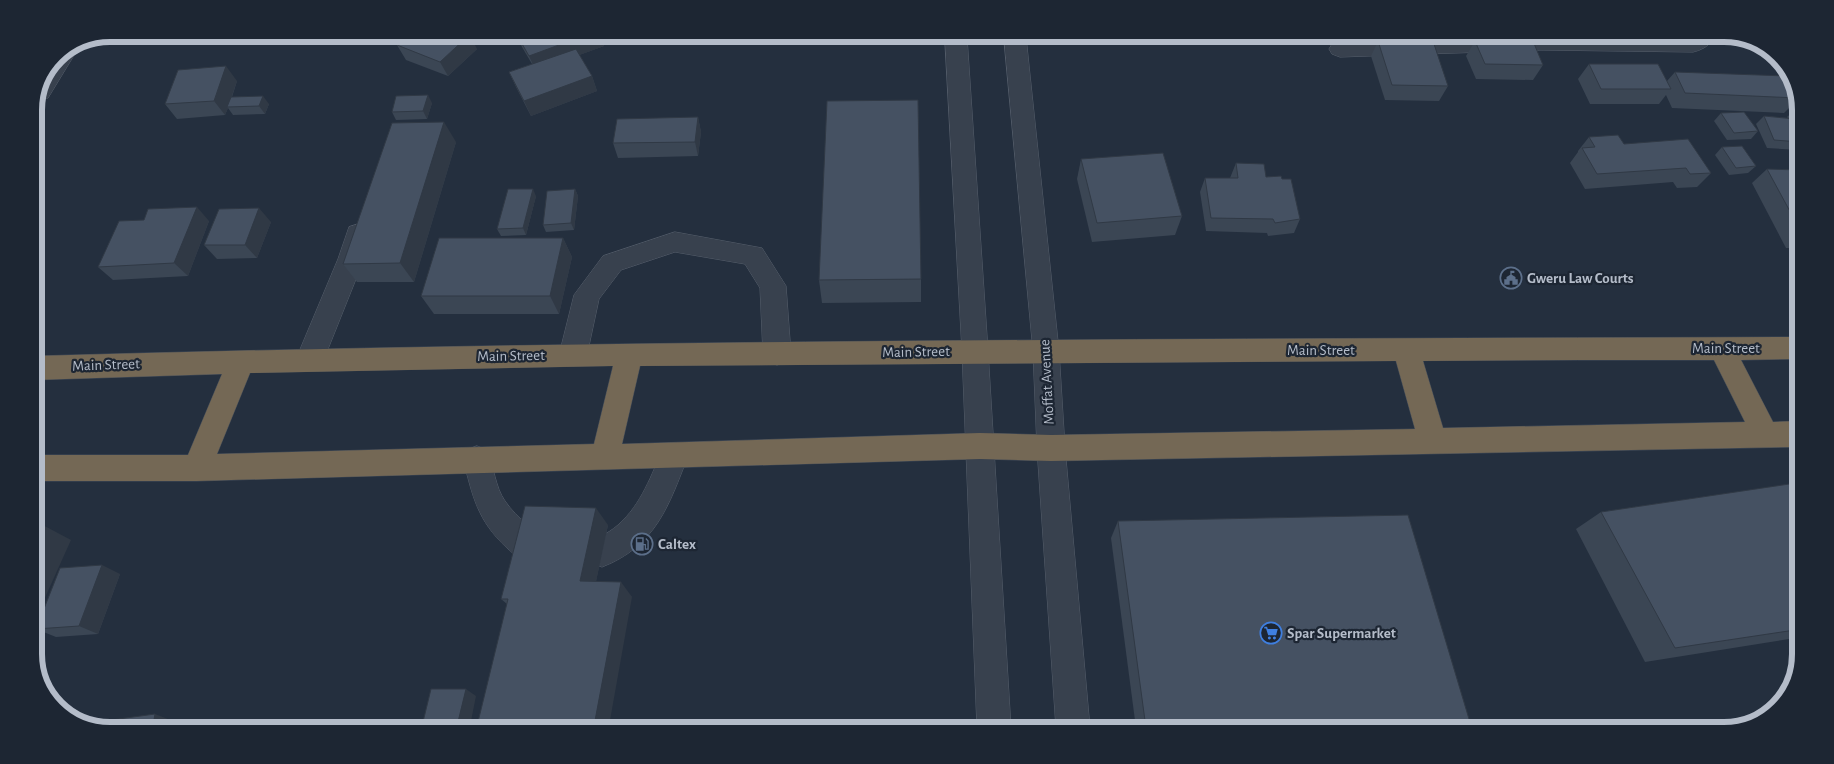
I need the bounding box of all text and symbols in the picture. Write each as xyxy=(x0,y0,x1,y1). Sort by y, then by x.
public building icon: Gweru Law Courts xyxy=(1499,266,1523,290)
place label: Gweru Law Courts xyxy=(1527,271,1634,286)
street label: Moffat Avenue xyxy=(1037,339,1057,425)
street label: Main Street xyxy=(1692,341,1760,356)
street label: Main Street xyxy=(1287,343,1355,358)
street label: Main Street xyxy=(882,344,950,360)
street label: Main Street xyxy=(477,348,545,364)
street label: Main Street xyxy=(72,356,140,374)
fuel station icon: Caltex xyxy=(630,532,654,556)
place label: Caltex xyxy=(658,537,696,552)
supermarket icon: Spar Supermarket xyxy=(1259,621,1283,645)
place label: Spar Supermarket xyxy=(1287,626,1396,641)

